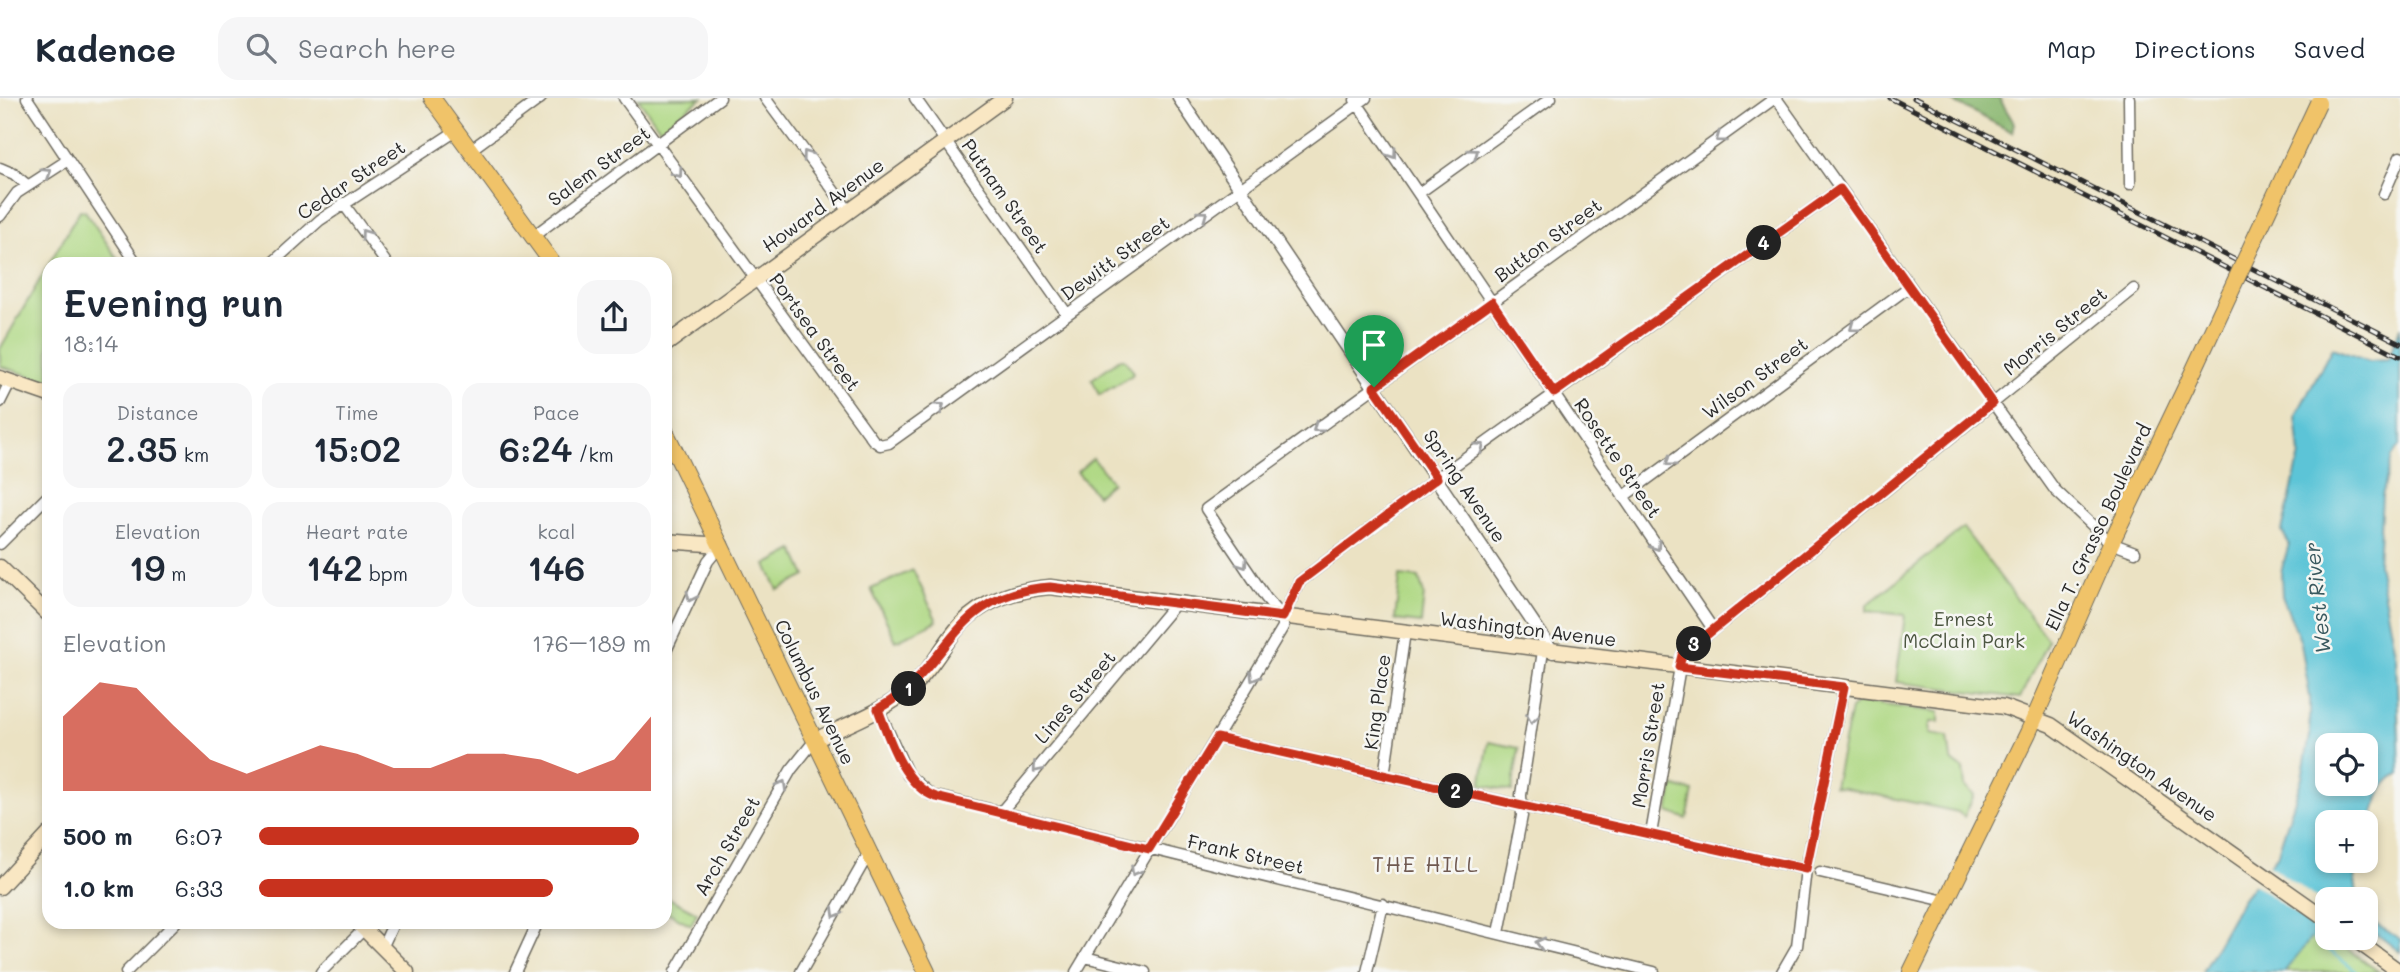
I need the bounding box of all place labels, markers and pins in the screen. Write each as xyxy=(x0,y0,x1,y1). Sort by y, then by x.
pin: 4 xyxy=(1746,226,1782,260)
pin xyxy=(1344,315,1404,387)
pin: 3 xyxy=(1676,626,1712,662)
pin: 1 xyxy=(892,672,926,706)
pin: 2 xyxy=(1438,774,1474,808)

